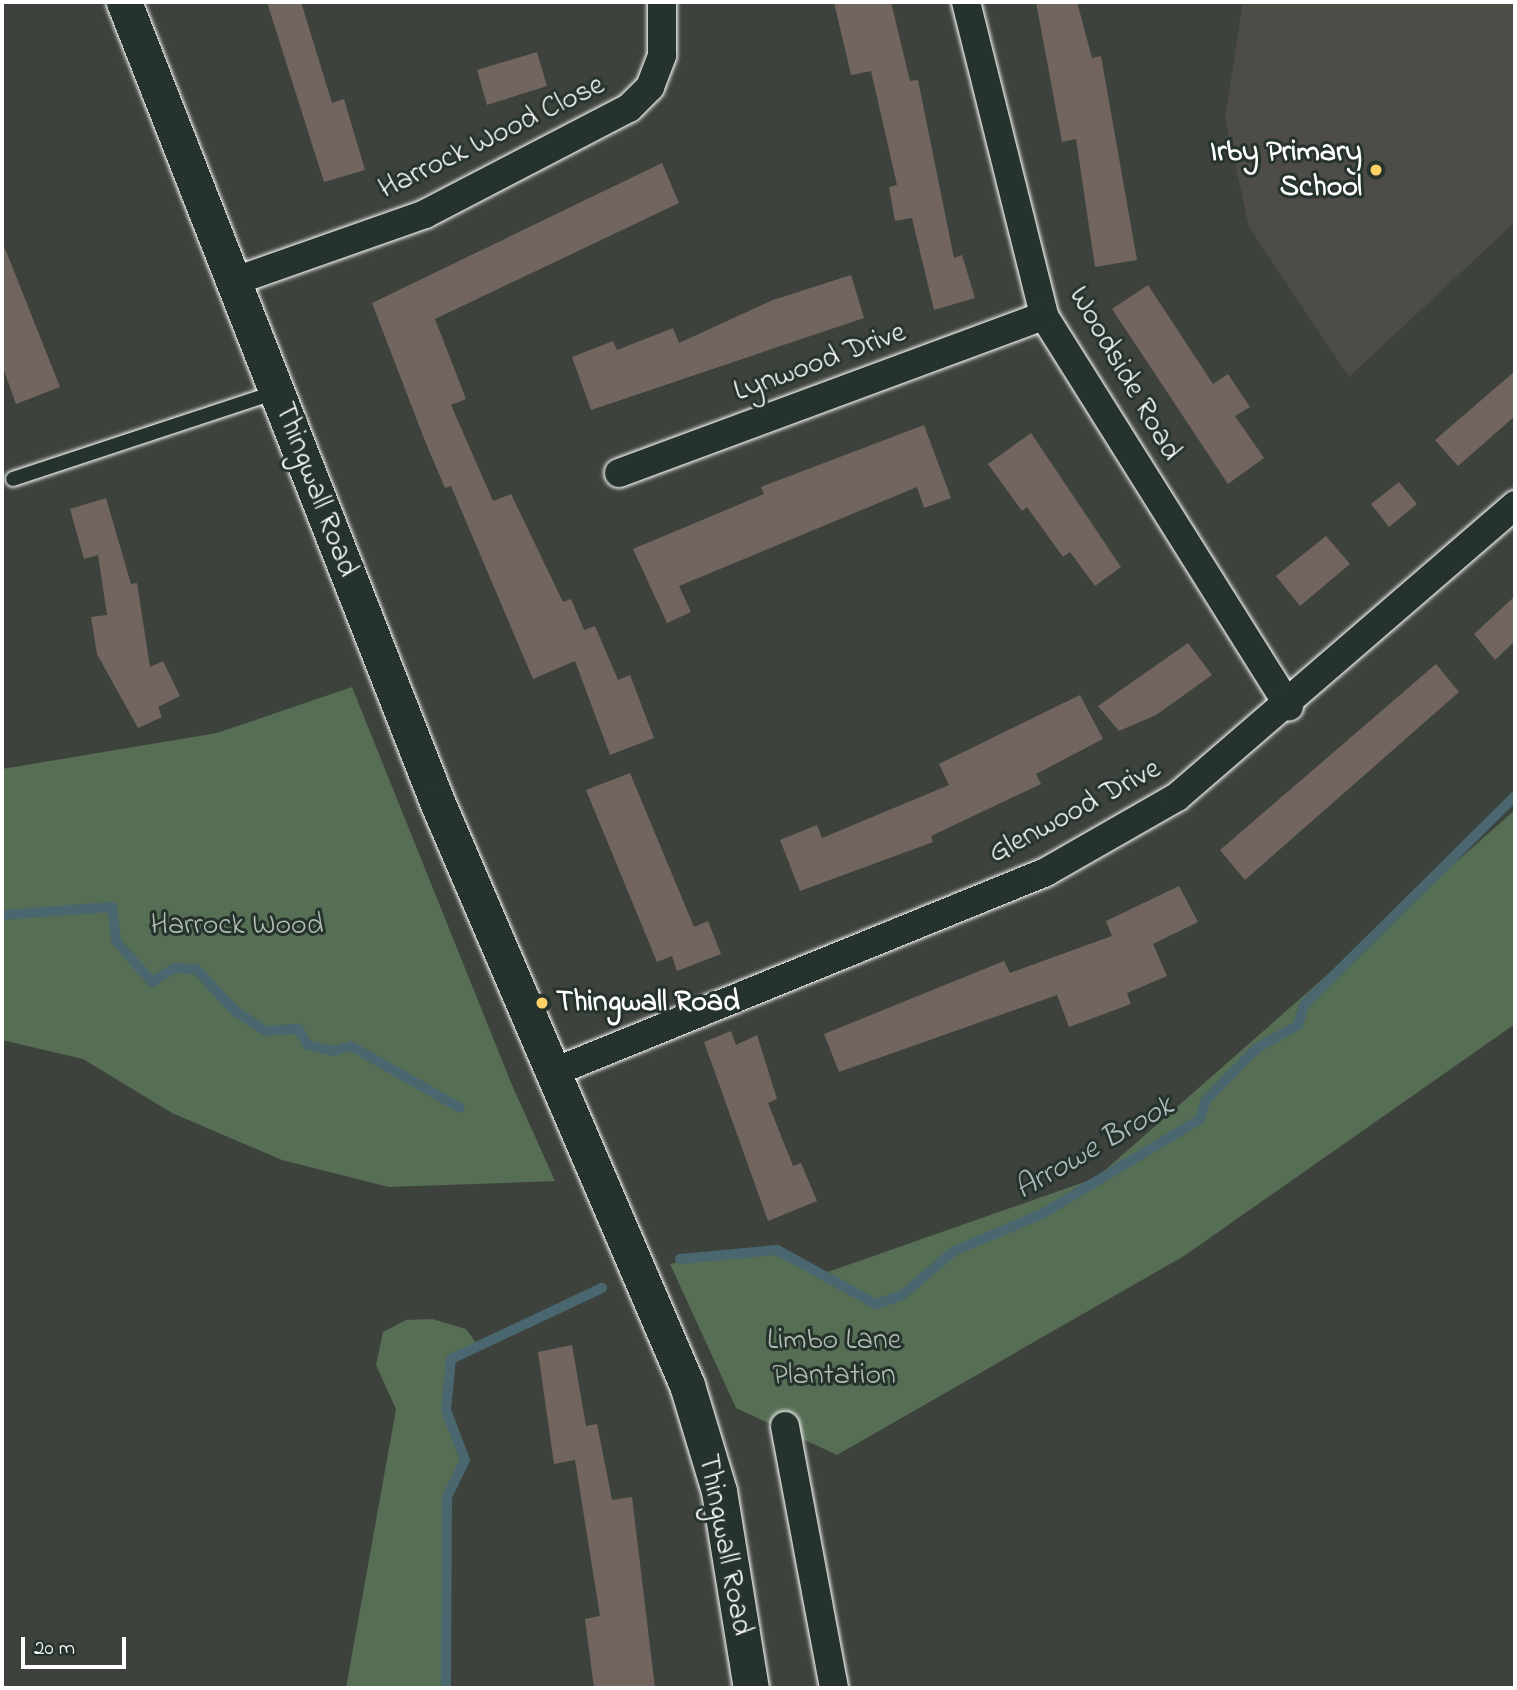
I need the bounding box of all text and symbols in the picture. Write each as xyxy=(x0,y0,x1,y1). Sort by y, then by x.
street label: Harrock Wood Close xyxy=(373,68,611,208)
place label: Irby Primary School xyxy=(1210,135,1362,206)
marker: Irby Primary School xyxy=(1368,162,1384,178)
street label: Woodside Road xyxy=(1060,281,1188,467)
street label: Lynwood Drive xyxy=(729,315,911,411)
street label: Thingwall Road xyxy=(265,398,365,582)
street label: Glenwood Drive xyxy=(983,752,1167,872)
park label: Harrock Wood xyxy=(150,908,324,944)
place label: Thingwall Road xyxy=(556,985,740,1021)
marker: Thingwall Road xyxy=(534,995,550,1011)
water label: Arrowe Brook xyxy=(1009,1088,1181,1210)
park label: Limbo Lane Plantation xyxy=(767,1323,901,1394)
street label: Thingwall Road xyxy=(689,1451,759,1639)
scale bar xyxy=(24,1624,130,1668)
text: 20 m xyxy=(34,1634,75,1664)

